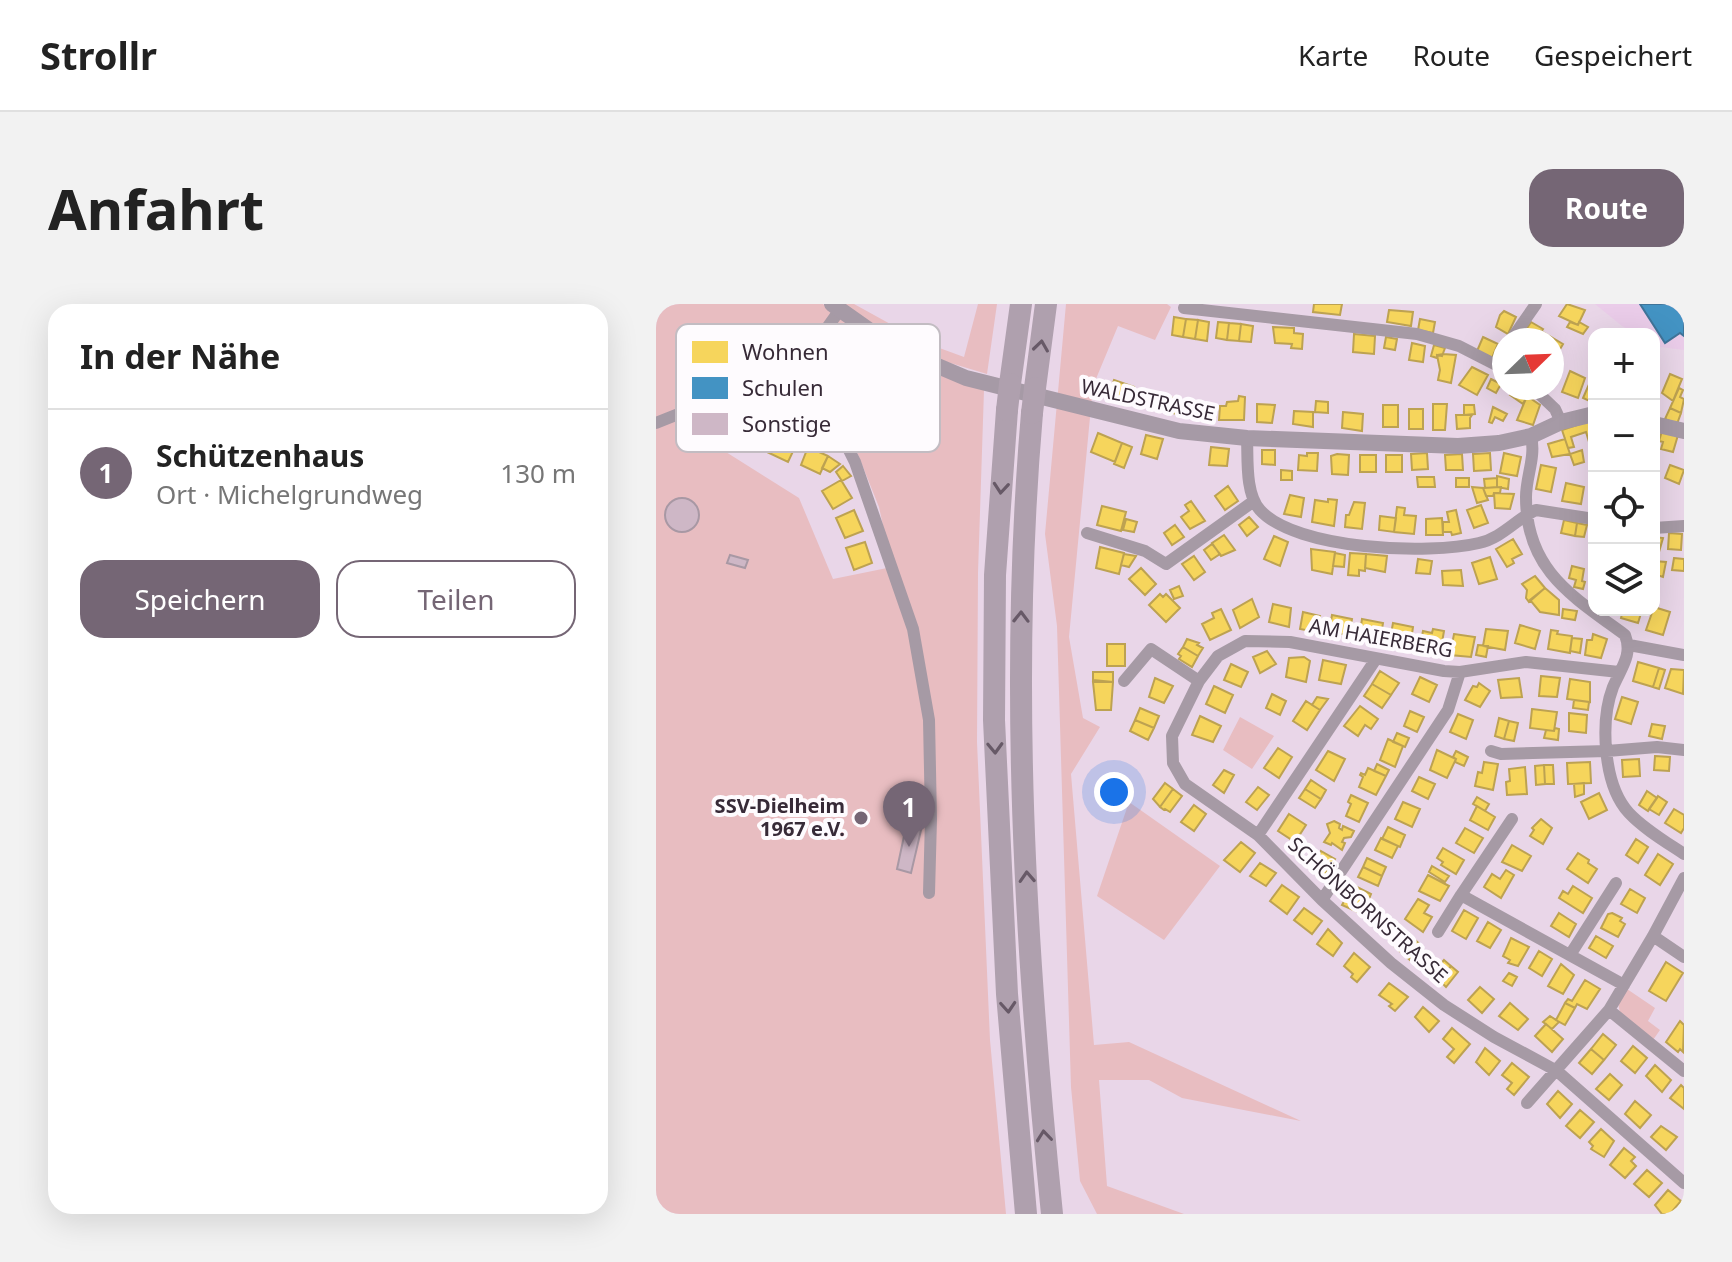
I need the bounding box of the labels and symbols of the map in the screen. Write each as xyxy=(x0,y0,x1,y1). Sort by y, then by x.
legend xyxy=(676,324,940,452)
north arrow xyxy=(1492,328,1564,400)
text: Wohnen xyxy=(742,336,829,366)
one-way arrow xyxy=(1032,339,1049,352)
text: Schulen xyxy=(742,372,824,402)
street label: WALDSTRASSE xyxy=(1079,372,1217,427)
text: Sonstige xyxy=(742,408,831,438)
one-way arrow xyxy=(992,482,1009,495)
one-way arrow xyxy=(1012,610,1030,623)
street label: AM HAIERBERG xyxy=(1307,612,1455,663)
one-way arrow xyxy=(987,742,1004,755)
your location xyxy=(1094,772,1134,812)
pin: 1 xyxy=(883,781,935,847)
place label: SSV-Dielheim 1967 e.V. xyxy=(715,792,845,842)
marker: SSV-Dielheim 1967 e.V. xyxy=(852,809,870,827)
street label: SCHÖNBORNSTRASSE xyxy=(1283,831,1454,989)
one-way arrow xyxy=(1019,870,1036,883)
one-way arrow xyxy=(999,1001,1016,1014)
one-way arrow xyxy=(1035,1130,1052,1143)

